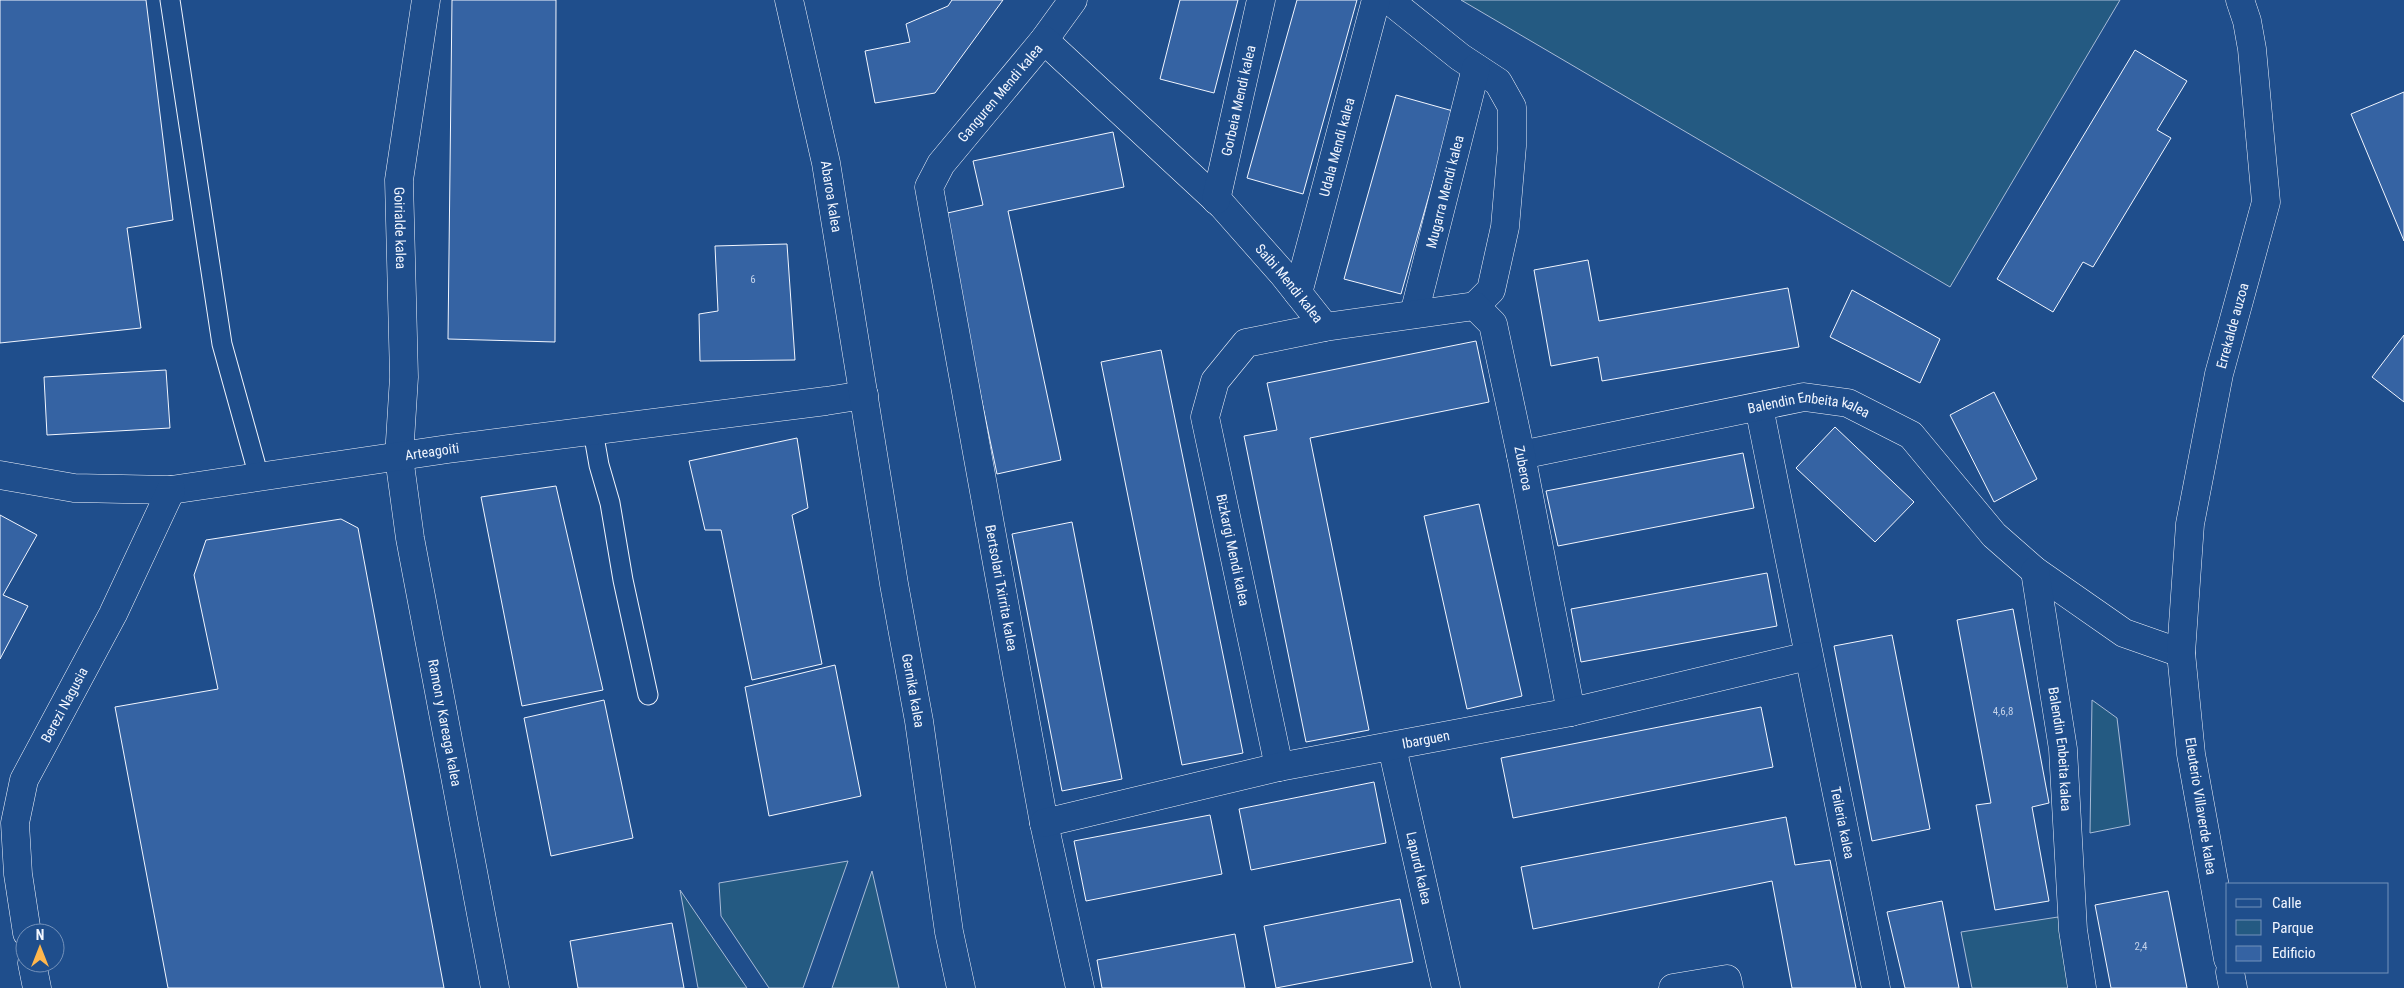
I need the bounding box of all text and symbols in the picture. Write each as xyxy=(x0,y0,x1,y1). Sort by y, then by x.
street label: Ganguren Mendi kalea xyxy=(954,41,1046,145)
street label: Gorbeia Mendi kalea xyxy=(1218,44,1259,157)
street label: Udala Mendi kalea xyxy=(1316,96,1358,198)
street label: Mugarra Mendi kalea xyxy=(1423,134,1467,250)
street label: Abaroa kalea xyxy=(818,159,845,233)
street label: Goirialde kalea xyxy=(391,187,409,269)
street label: Saibi Mendi kalea xyxy=(1252,241,1326,326)
house number: 6 xyxy=(750,273,756,286)
street label: Errekalde auzoa xyxy=(2213,281,2252,370)
street label: Balendin Enbeita kalea xyxy=(1746,389,1872,421)
street label: Arteagoiti xyxy=(404,440,460,463)
street label: Zuberoa xyxy=(1511,444,1536,492)
street label: Bizkargi Mendi kalea xyxy=(1213,492,1253,608)
street label: Bertsolari Txirrita kalea xyxy=(982,523,1021,652)
street label: Gernika kalea xyxy=(899,652,928,729)
street label: Ramon y Kareaga kalea xyxy=(425,658,465,788)
street label: Berezi Nagusia xyxy=(38,664,91,745)
street label: Balendin Enbeita kalea xyxy=(2045,686,2074,812)
house number: 4,6,8 xyxy=(1993,705,2013,718)
street label: Ibarguen xyxy=(1401,727,1451,752)
street label: Eleuterio Villaverde kalea xyxy=(2182,736,2220,876)
street label: Teileria kalea xyxy=(1828,785,1858,860)
street label: Lapurdi kalea xyxy=(1403,830,1435,906)
legend xyxy=(2226,883,2389,973)
text: Calle xyxy=(2272,894,2302,912)
text: Parque xyxy=(2272,919,2314,937)
north arrow xyxy=(15,923,65,973)
text: N xyxy=(36,927,44,943)
house number: 2,4 xyxy=(2134,940,2148,953)
text: Edificio xyxy=(2272,944,2315,962)

